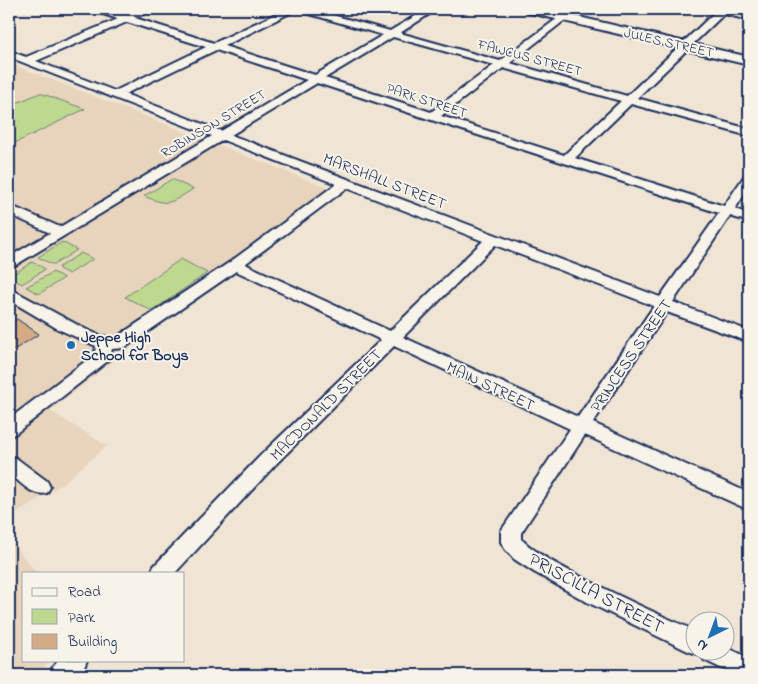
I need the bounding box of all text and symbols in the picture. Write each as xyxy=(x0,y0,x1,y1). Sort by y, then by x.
street label: JULES STREET xyxy=(622,23,716,64)
street label: FAWCUS STREET xyxy=(474,34,584,82)
street label: PARK STREET xyxy=(384,79,470,124)
street label: ROBINSON STREET xyxy=(157,85,270,164)
street label: MARSHALL STREET xyxy=(319,147,450,216)
street label: PRINCESS STREET xyxy=(585,295,678,417)
place label: Jeppe High School for Boys xyxy=(81,326,189,369)
marker: Jeppe High School for Boys xyxy=(65,339,77,351)
street label: MACDONALD STREET xyxy=(265,344,388,467)
street label: MAIN STREET xyxy=(442,356,538,418)
street label: PRISCILLA STREET xyxy=(523,547,668,641)
legend xyxy=(22,572,185,662)
text: Road xyxy=(68,581,101,603)
text: Park xyxy=(68,607,96,629)
north arrow xyxy=(686,612,736,662)
text: Building xyxy=(67,631,117,654)
text: N xyxy=(692,634,713,656)

